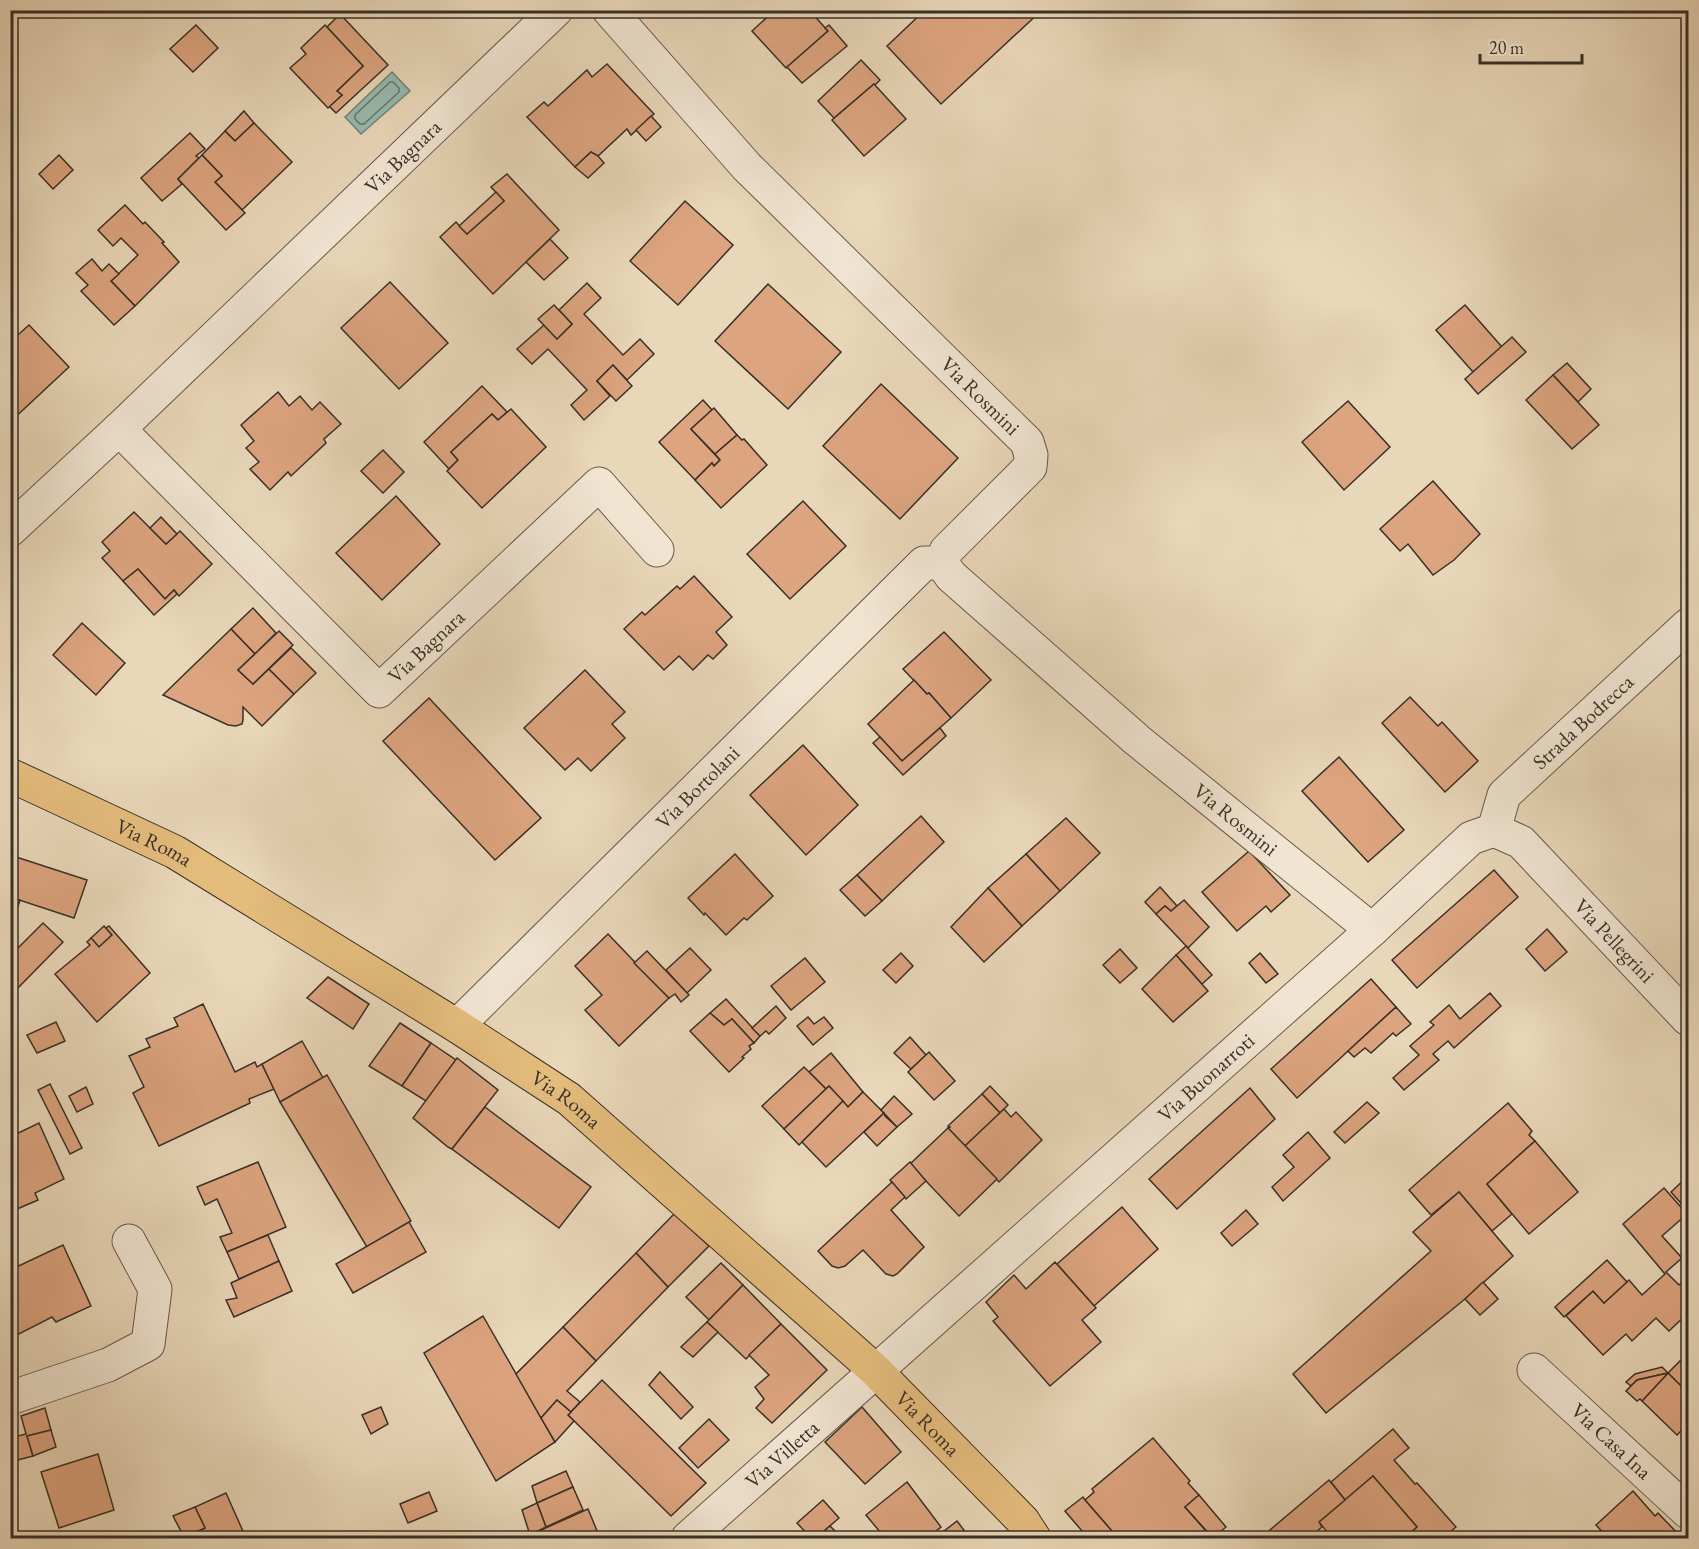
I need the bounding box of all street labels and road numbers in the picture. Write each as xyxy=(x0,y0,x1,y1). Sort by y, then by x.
street label: Via Bagnara xyxy=(359,113,447,199)
street label: Via Rosmini xyxy=(935,351,1026,441)
street label: Via Bagnara xyxy=(382,603,471,689)
street label: Strada Bodrecca xyxy=(1526,668,1639,775)
street label: Via Bortolani xyxy=(650,740,745,834)
street label: Via Rosmini xyxy=(1188,777,1284,862)
street label: Via Roma xyxy=(112,812,198,873)
street label: Via Pellegrini xyxy=(1568,893,1661,988)
street label: Via Buonarroti xyxy=(1151,1027,1260,1127)
street label: Via Roma xyxy=(526,1064,608,1135)
street label: Via Roma xyxy=(890,1385,967,1462)
street label: Via Casa Ina xyxy=(1565,1397,1658,1485)
street label: Via Villetta xyxy=(739,1413,825,1494)

